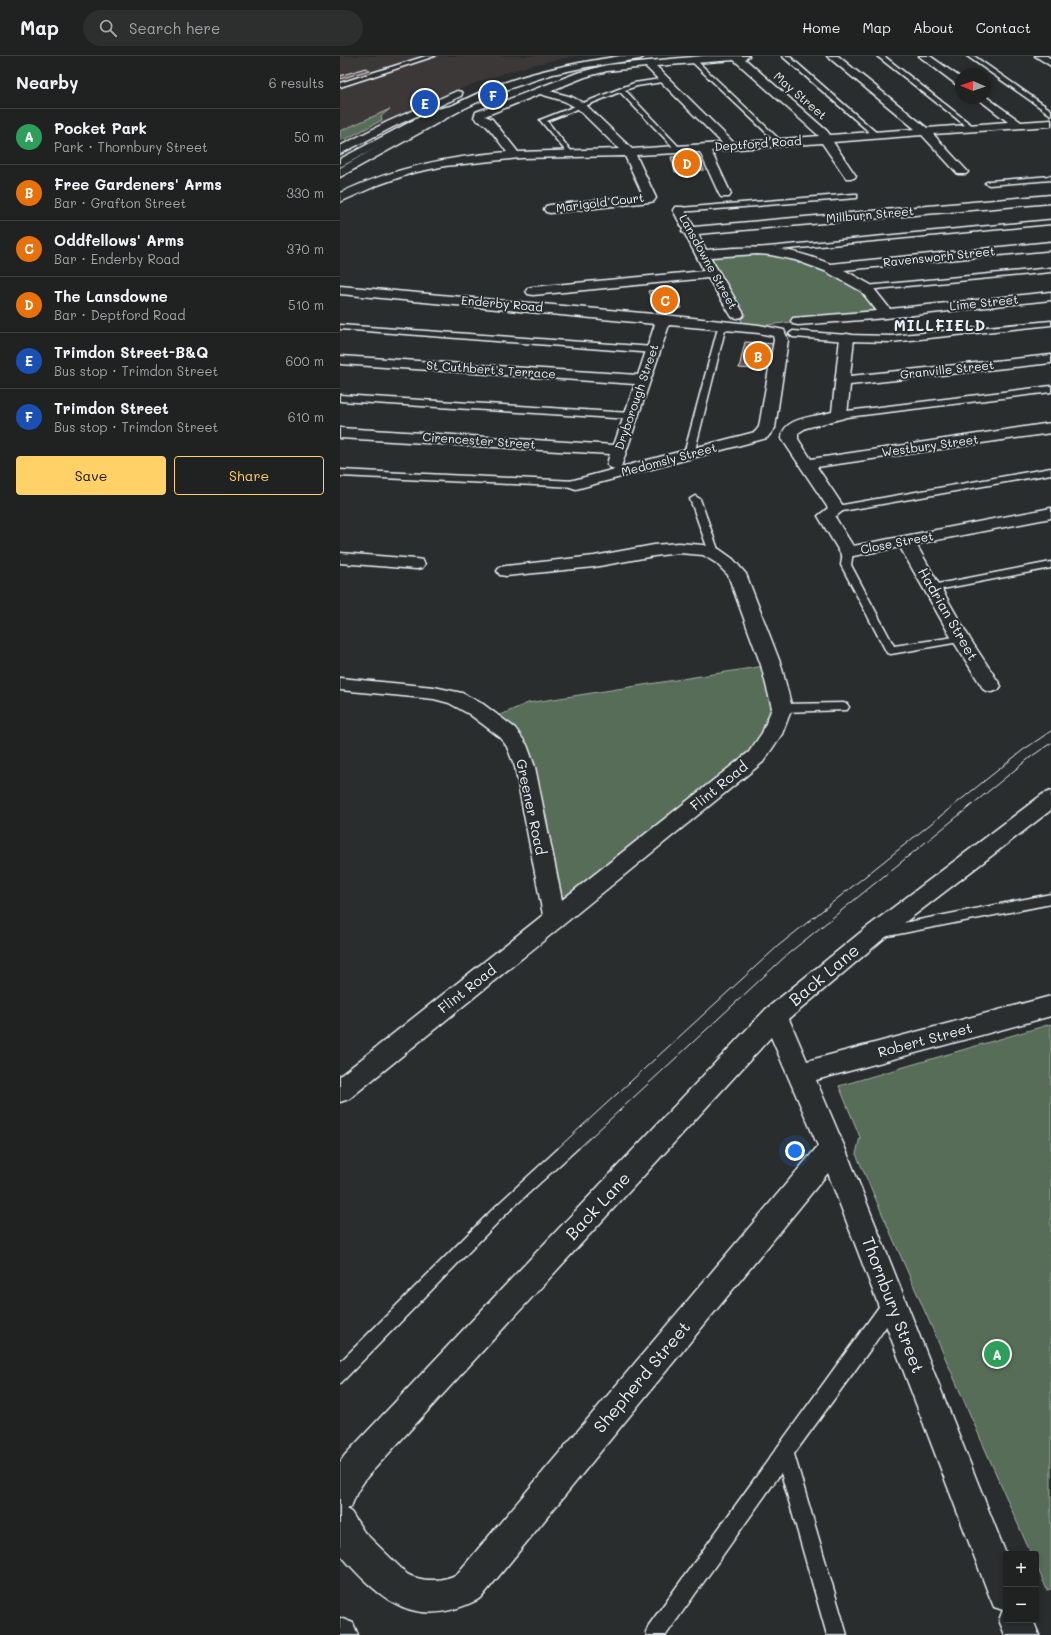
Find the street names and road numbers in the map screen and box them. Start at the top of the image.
street label: May Street [771,68,831,123]
street label: Deptford Road [714,132,803,154]
street label: Marigold Court [555,189,645,215]
street label: Millburn Street [825,202,915,226]
street label: Lansdowne Street [676,211,742,312]
street label: Ravensworh Street [882,242,996,270]
street label: Lime Street [949,290,1019,314]
street label: Enderby Road [460,291,544,315]
street label: Dryborough Street [610,342,662,452]
street label: St Cuthbert's Terrace [426,356,556,382]
street label: Granville Street [899,356,995,382]
street label: Cirencester Street [422,428,536,452]
street label: Westbury Street [880,430,979,460]
street label: Medomsly Street [619,439,718,480]
street label: Close Street [859,527,935,557]
street label: Hadrian Street [914,564,983,664]
street label: Flint Road [686,756,752,815]
street label: Greener Road [512,757,551,857]
street label: Back Lane [784,938,863,1010]
street label: Flint Road [434,960,500,1017]
street label: Robert Street [876,1018,974,1061]
street label: Back Lane [560,1167,634,1244]
street label: Thornbury Street [858,1233,930,1376]
street label: Shepherd Street [588,1316,694,1437]

